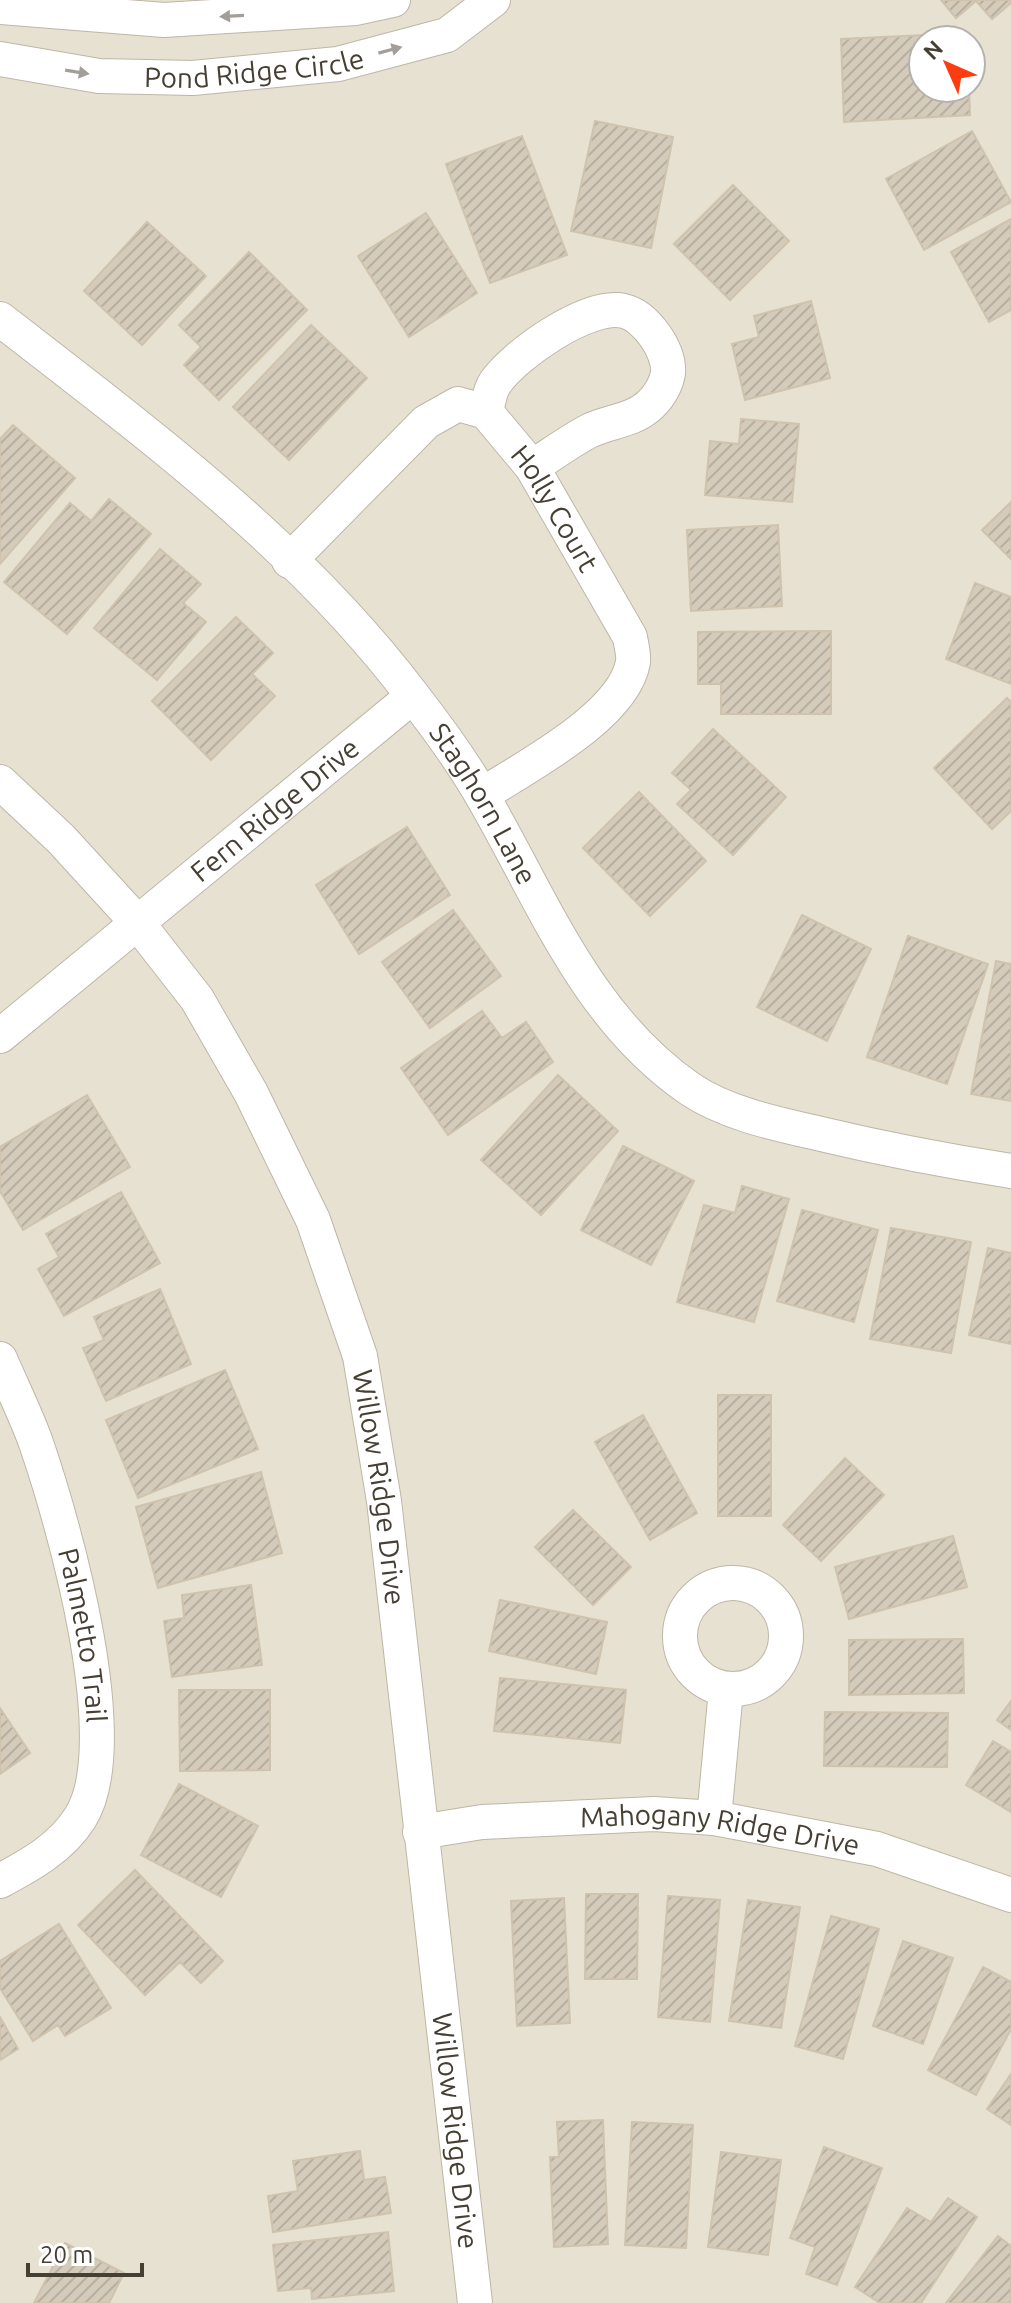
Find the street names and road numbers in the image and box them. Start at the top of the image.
street label: Pond Ridge Circle [144,42,367,93]
street label: Holly Court [505,439,605,577]
street label: Staghorn Lane [424,717,543,889]
street label: Fern Ridge Drive [184,731,365,887]
street label: Willow Ridge Drive [347,1367,412,1606]
street label: Palmetto Trail [53,1545,113,1723]
street label: Mahogany Ridge Drive [579,1798,862,1860]
street label: Willow Ridge Drive [427,2011,485,2250]

